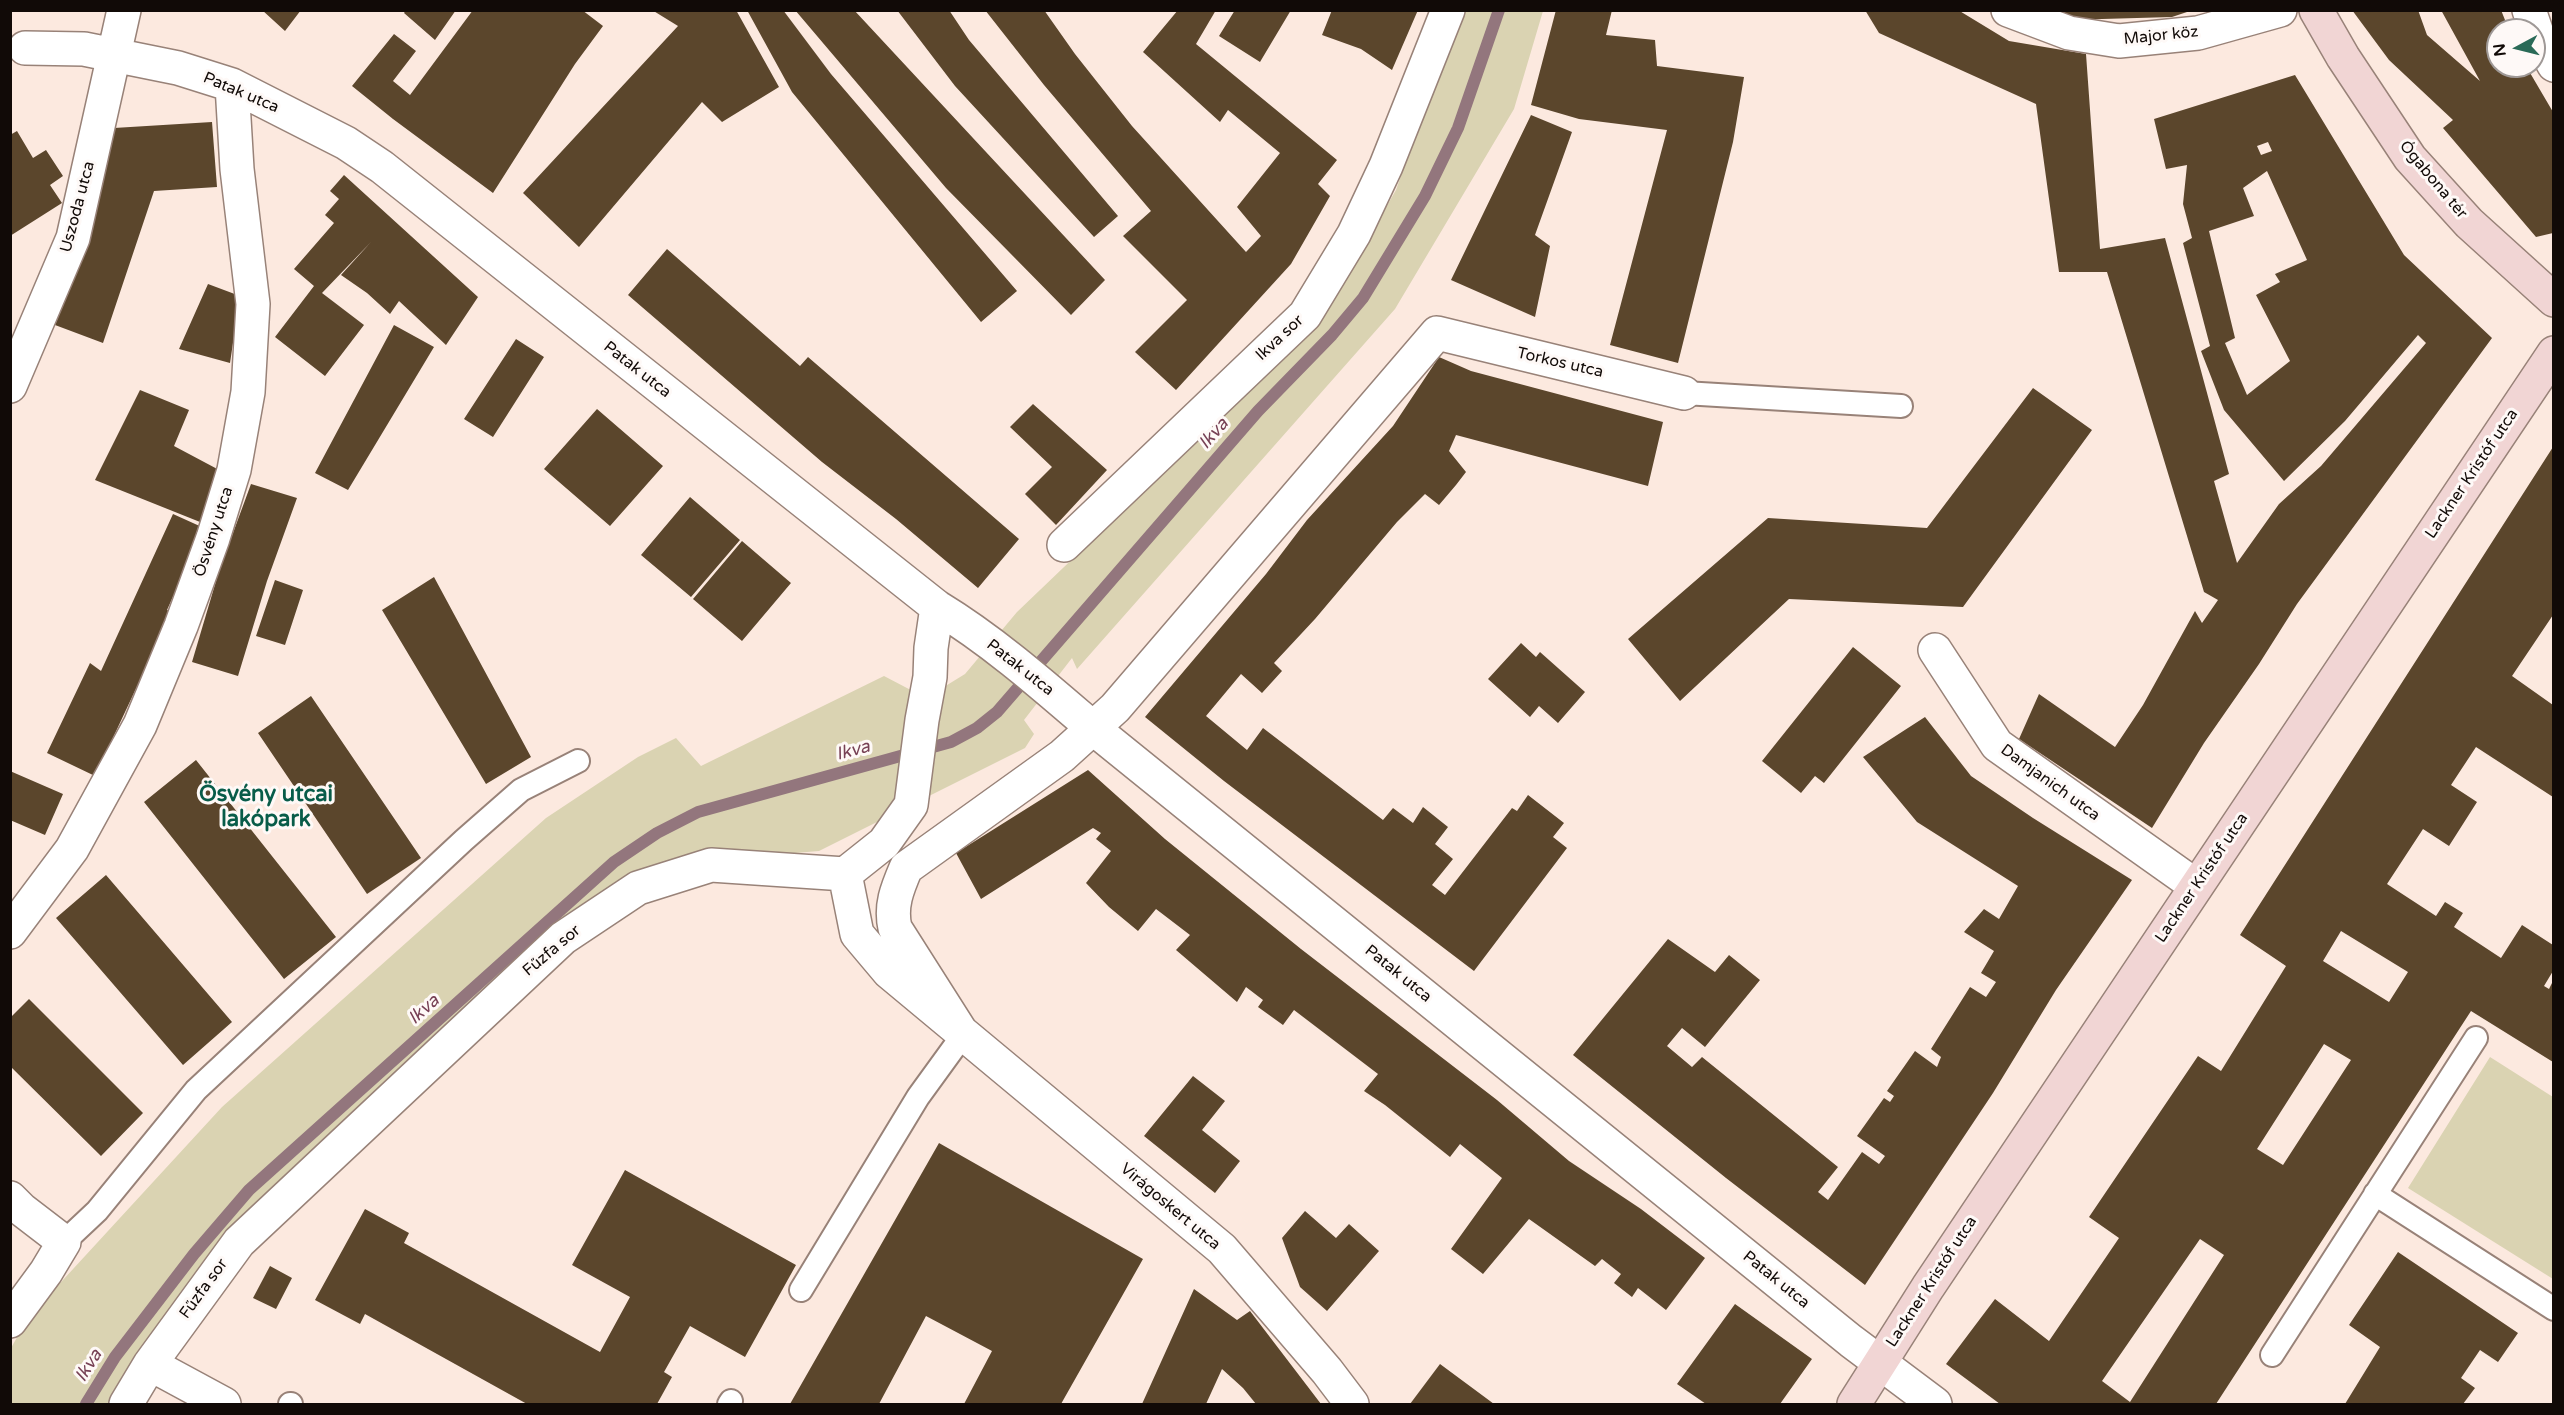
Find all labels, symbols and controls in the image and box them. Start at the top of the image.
north arrow [2486,18,2546,78]
street label: Major köz [2123,23,2199,49]
text: N [2489,42,2511,58]
street label: Patak utca [200,68,282,118]
street label: Ógabona tér [2395,137,2471,223]
street label: Uszoda utca [57,159,99,255]
street label: Ikva sor [1252,311,1308,365]
street label: Patak utca [599,338,675,402]
street label: Torkos utca [1515,344,1605,382]
street label: Lackner Kristóf utca [2421,406,2523,542]
water label: Ikva [1195,414,1233,454]
street label: Ösvény utca [190,485,238,579]
street label: Patak utca [982,636,1058,700]
water label: Ikva [834,736,872,766]
street label: Damjanich utca [1997,741,2103,825]
district label: Ösvény utcai lakópark [199,782,333,834]
street label: Lackner Kristóf utca [2151,810,2253,946]
street label: Fűzfa sor [519,921,585,981]
street label: Patak utca [1361,941,1435,1007]
water label: Ikva [404,990,444,1030]
street label: Virágoskert utca [1116,1160,1224,1254]
street label: Lackner Kristóf utca [1883,1213,1981,1351]
street label: Patak utca [1739,1247,1813,1313]
street label: Fűzfa sor [176,1255,232,1323]
water label: Ikva [71,1346,107,1386]

